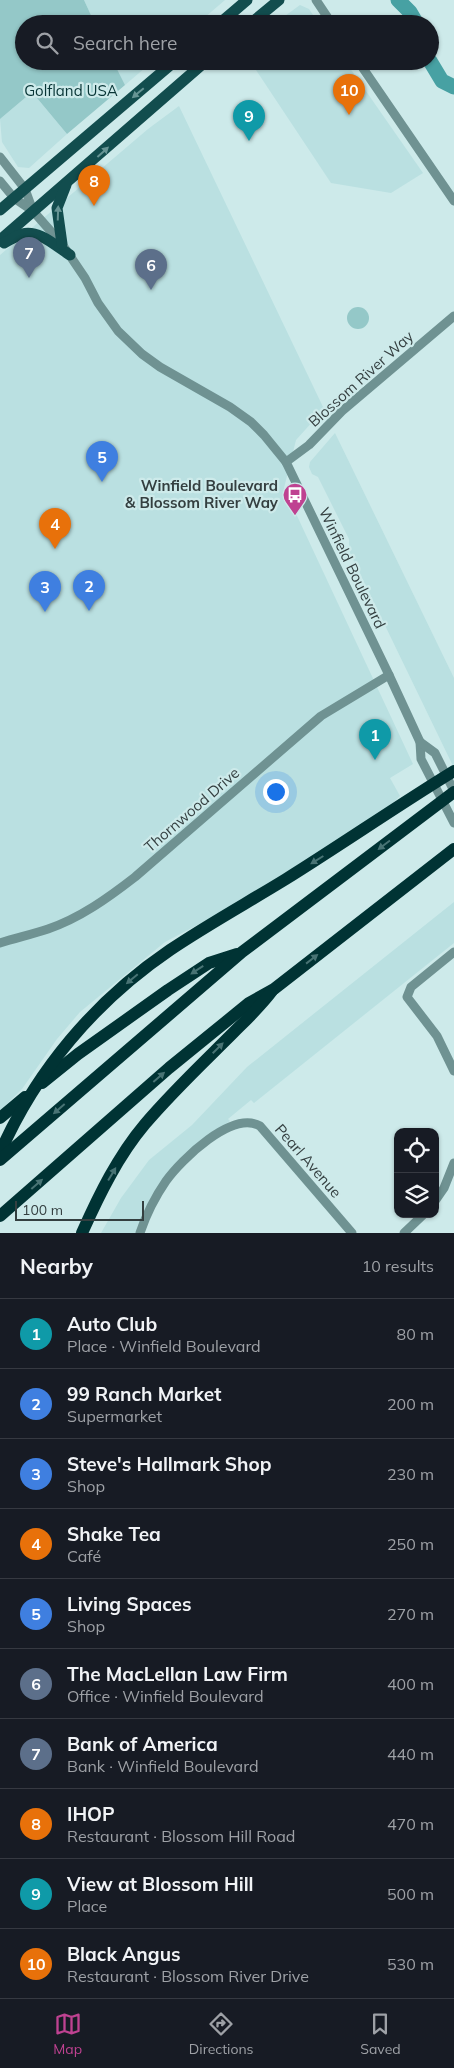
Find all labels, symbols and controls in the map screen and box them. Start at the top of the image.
search box [15,15,439,70]
icon: search [33,29,61,57]
text: Search here [73,31,177,55]
pin: 10 [333,74,365,115]
park label: Golfland USA [24,81,118,100]
one-way arrow [131,87,144,98]
pin: 9 [233,100,265,141]
one-way arrow [97,146,109,158]
pin: 8 [78,165,110,206]
one-way arrow [54,205,62,221]
pin: 7 [13,237,45,278]
pin: 6 [135,249,167,290]
street label: Blossom River Way [304,326,417,431]
pin: 5 [86,441,118,482]
place label: Winfield Boulevard & Blossom River Way [125,476,279,512]
bus stop icon: Winfield Boulevard & Blossom River Way [282,482,308,516]
street label: Winfield Boulevard [315,504,390,631]
pin: 4 [39,508,71,549]
pin: 2 [73,570,105,611]
pin: 3 [29,571,61,612]
pin: 1 [359,719,391,760]
street label: Thornwood Drive [140,763,243,856]
your location [263,779,289,805]
one-way arrow [378,839,391,850]
one-way arrow [310,855,323,864]
one-way arrow [306,954,319,964]
one-way arrow [191,966,204,975]
one-way arrow [125,974,138,985]
one-way arrow [212,1042,224,1054]
one-way arrow [153,1071,166,1082]
one-way arrow [54,1103,66,1115]
street label: Pearl Avenue [271,1120,346,1202]
map controls [394,1128,439,1218]
button: locate [394,1128,439,1173]
one-way arrow [107,1167,116,1180]
button: layers [394,1173,439,1218]
one-way arrow [30,1178,43,1189]
scale bar [15,1198,144,1221]
text: 100 m [22,1201,63,1219]
text: Nearby [20,1253,93,1279]
text: 10 results [362,1256,434,1276]
text: Auto Club [67,1312,157,1336]
text: 1 [31,1324,41,1344]
text: 80 m [397,1324,434,1344]
text: Place · Winfield Boulevard [67,1336,261,1356]
text: 99 Ranch Market [67,1382,221,1406]
text: 2 [31,1394,41,1414]
text: 200 m [387,1394,434,1414]
text: Supermarket [67,1406,162,1426]
text: Steve's Hallmark Shop [67,1452,272,1476]
text: 3 [31,1464,41,1484]
text: 230 m [387,1464,434,1484]
text: Shop [67,1476,105,1496]
text: Shake Tea [67,1522,161,1546]
text: 4 [31,1534,41,1554]
text: 250 m [387,1534,434,1554]
text: Café [67,1546,101,1566]
text: Living Spaces [67,1592,192,1616]
text: 5 [31,1604,41,1624]
text: 270 m [387,1604,434,1624]
text: Shop [67,1616,105,1636]
text: The MacLellan Law Firm [67,1662,288,1686]
text: 6 [31,1674,41,1694]
text: 400 m [387,1674,434,1694]
text: Office · Winfield Boulevard [67,1686,264,1706]
text: Bank of America [67,1732,218,1756]
text: 7 [31,1744,41,1764]
text: 440 m [387,1744,434,1764]
text: Bank · Winfield Boulevard [67,1756,259,1776]
text: IHOP [67,1802,115,1826]
text: 8 [31,1814,41,1834]
text: 470 m [387,1814,434,1834]
text: Restaurant · Blossom Hill Road [67,1826,295,1846]
text: View at Blossom Hill [67,1872,254,1896]
text: 9 [31,1884,41,1904]
text: 500 m [387,1884,434,1904]
text: Place [67,1896,107,1916]
text: Black Angus [67,1942,181,1966]
text: 10 [26,1954,46,1974]
text: 530 m [387,1954,434,1974]
text: Restaurant · Blossom River Drive [67,1966,309,1986]
tab: Map [53,2010,82,2058]
tab: Directions [189,2010,254,2058]
tab: Saved [360,2010,401,2058]

